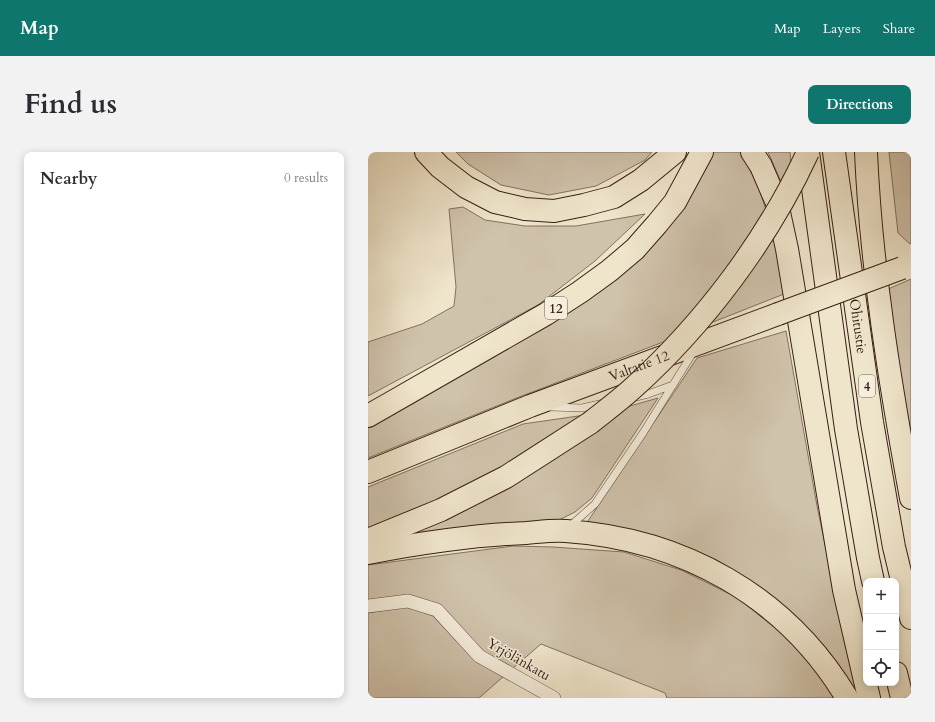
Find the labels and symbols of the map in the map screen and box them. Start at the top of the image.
road number: 12 [545,297,567,319]
street label: Ohitustie [845,298,871,355]
street label: Valtatie 12 [606,346,672,386]
road number: 4 [859,375,875,397]
street label: Yrjölänkatu [484,634,554,685]

